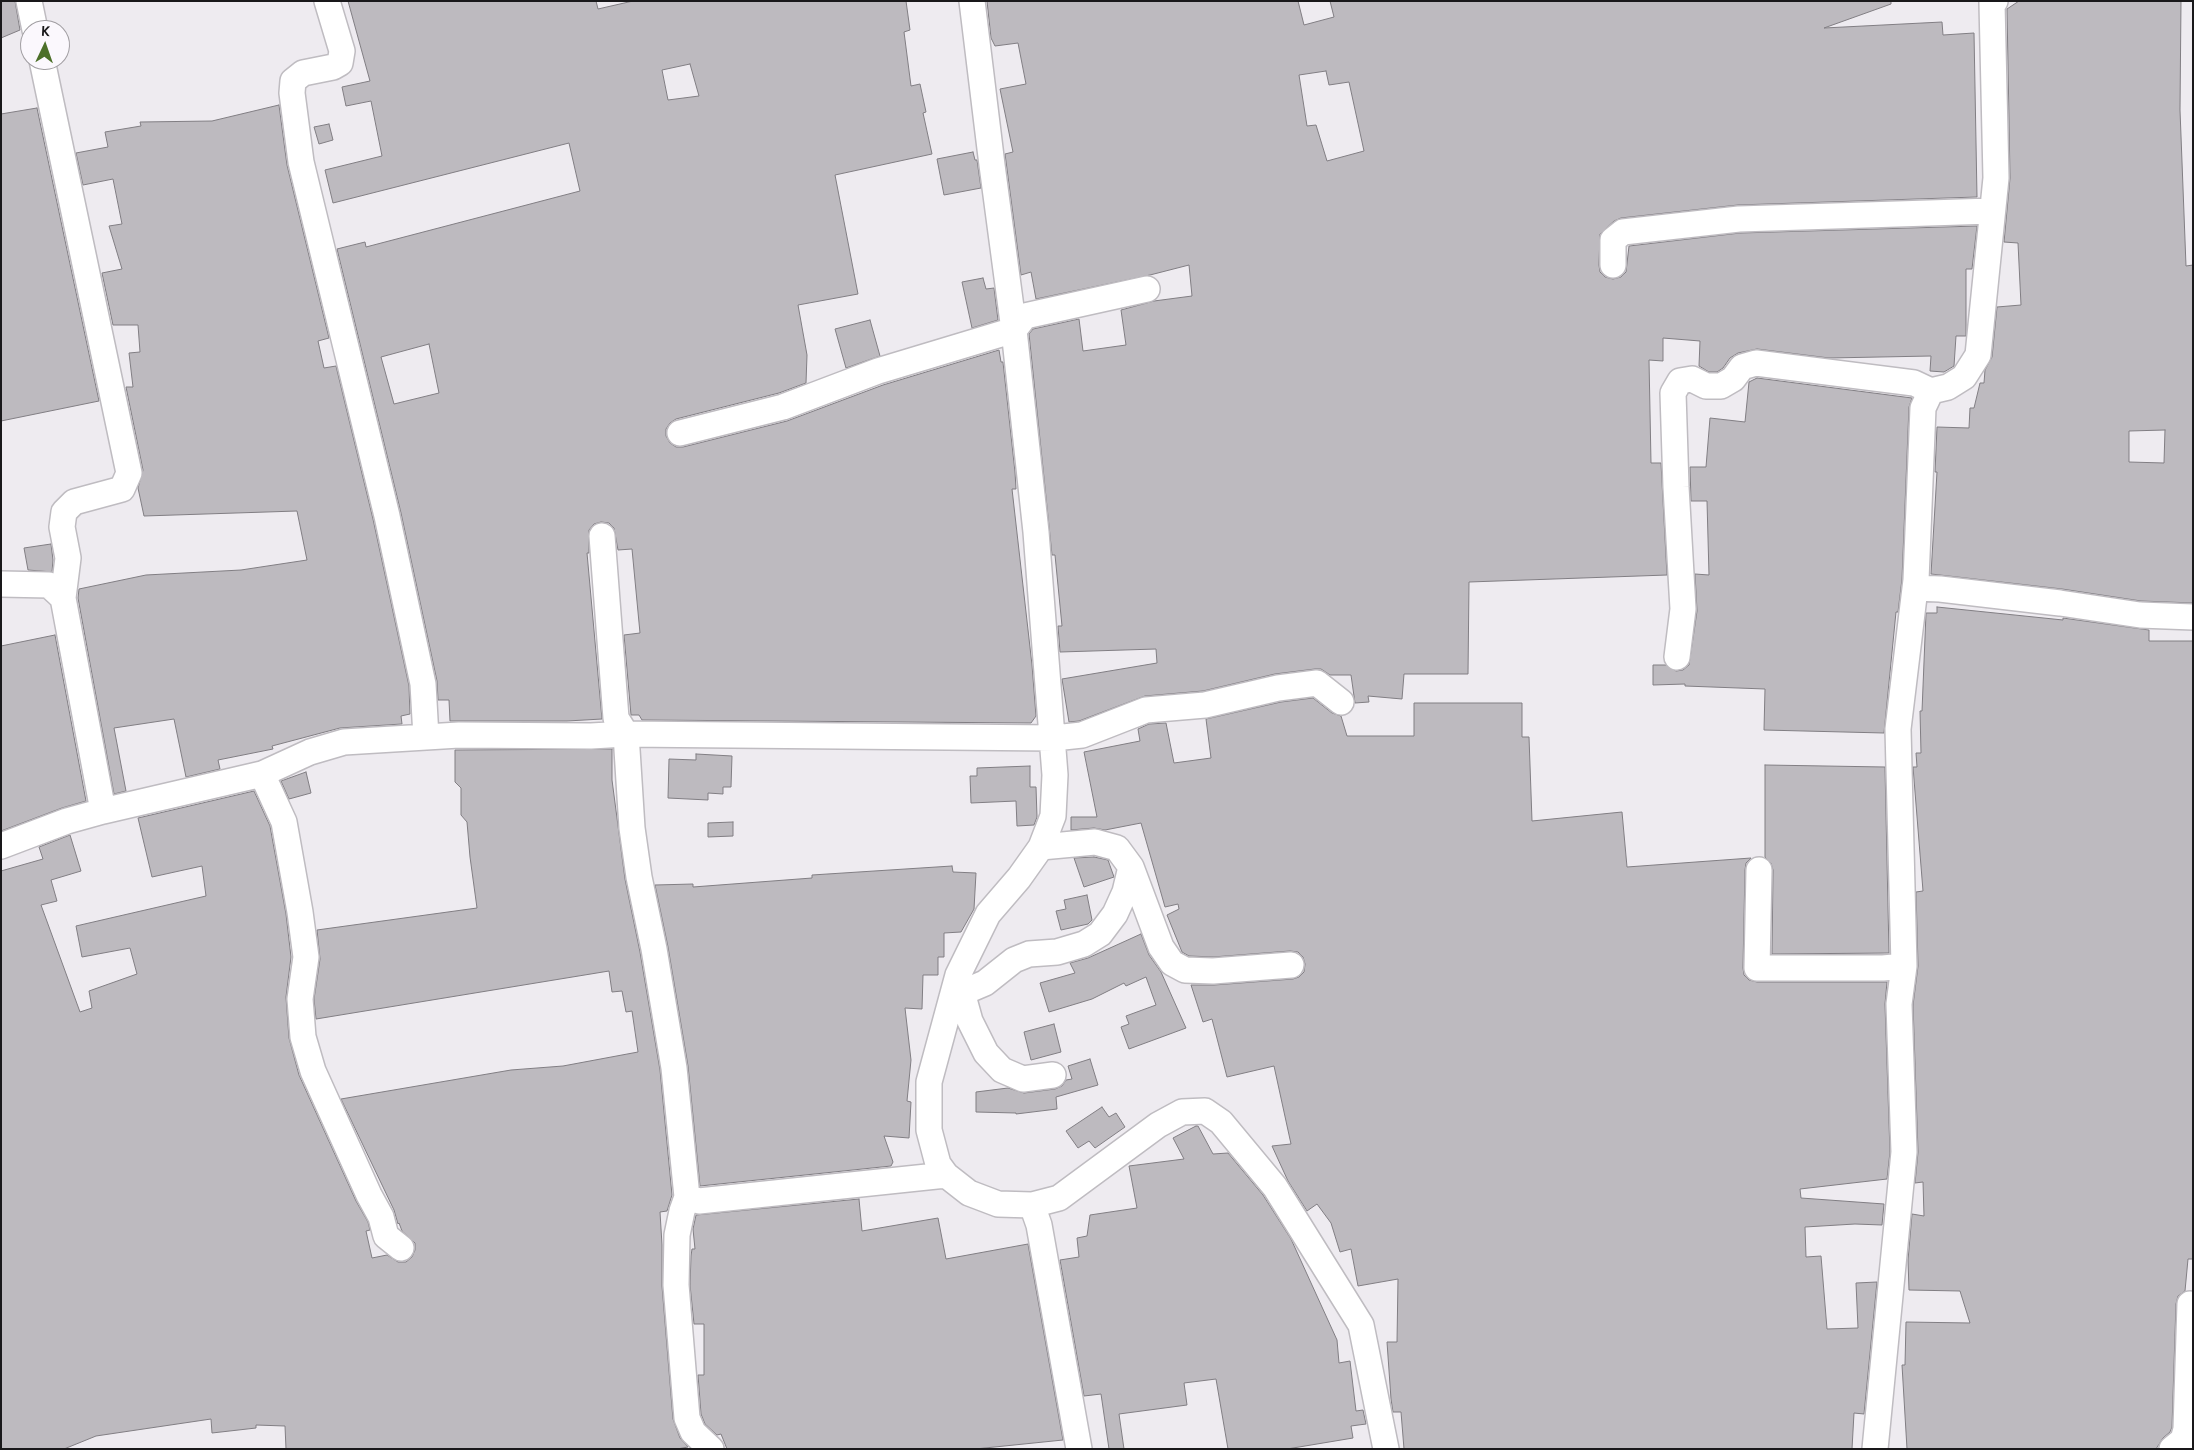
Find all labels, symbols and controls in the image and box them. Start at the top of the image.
north arrow [20,20,70,70]
text: K [41,22,51,40]

